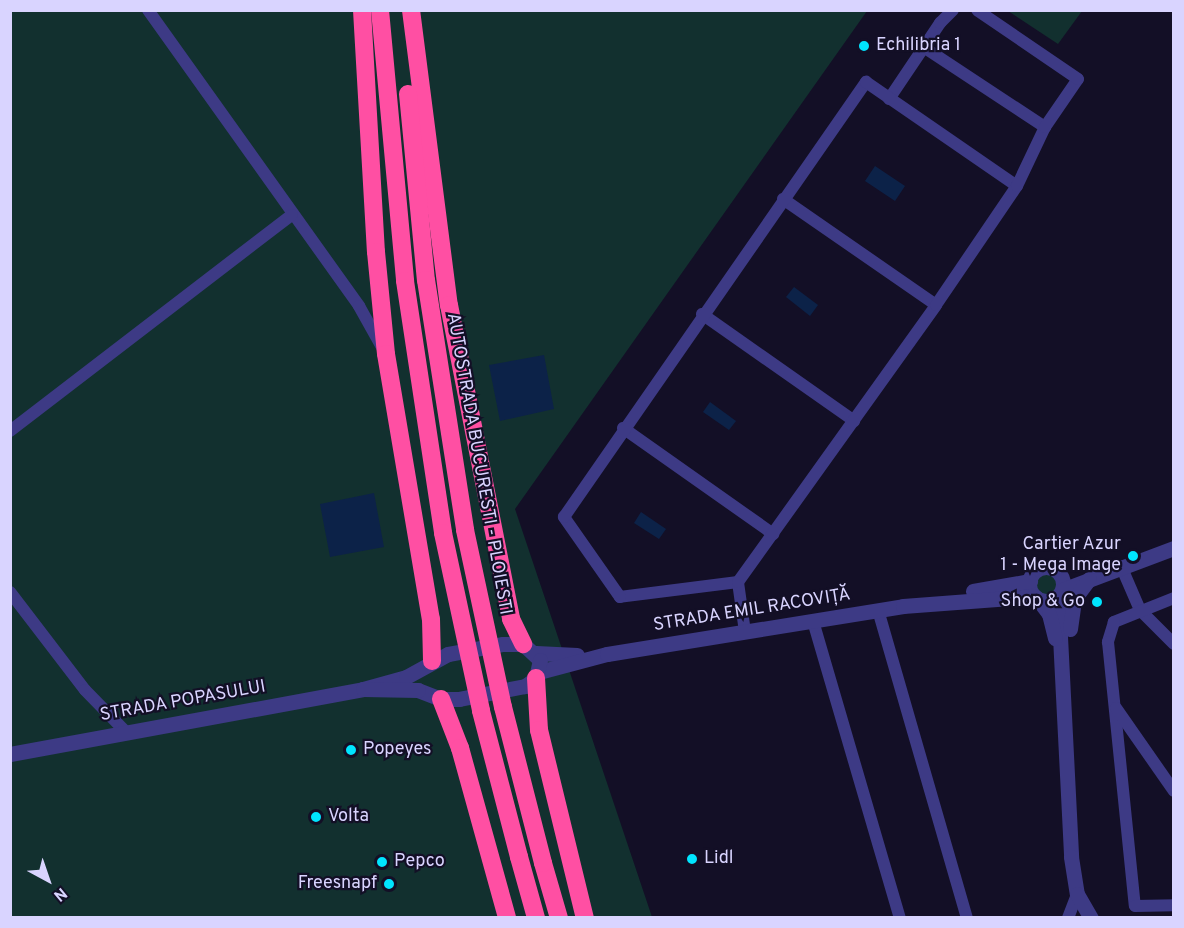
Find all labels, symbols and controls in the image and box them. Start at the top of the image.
place label: Echilibria 1 [876,35,961,57]
marker: Echilibria 1 [857,39,871,53]
street label: AUTOSTRADA BUCURESTI - PLOIESTI [441,311,515,617]
place label: Cartier Azur 1 - Mega Image [1000,535,1121,578]
marker: Cartier Azur 1 - Mega Image [1126,549,1140,563]
street label: STRADA EMIL RACOVIȚĂ [651,585,853,637]
place label: Shop & Go [1001,591,1085,613]
marker: Shop & Go [1090,595,1104,609]
street label: STRADA POPASULUI [98,677,268,727]
place label: Popeyes [363,739,432,761]
marker: Popeyes [344,743,358,757]
place label: Volta [328,806,369,828]
marker: Volta [309,810,323,824]
place label: Lidl [704,848,733,870]
north arrow [18,850,78,910]
place label: Pepco [394,851,445,873]
marker: Lidl [685,852,699,866]
marker: Pepco [375,855,389,869]
place label: Freesnapf [298,873,377,895]
marker: Freesnapf [382,877,396,891]
text: N [49,882,70,905]

